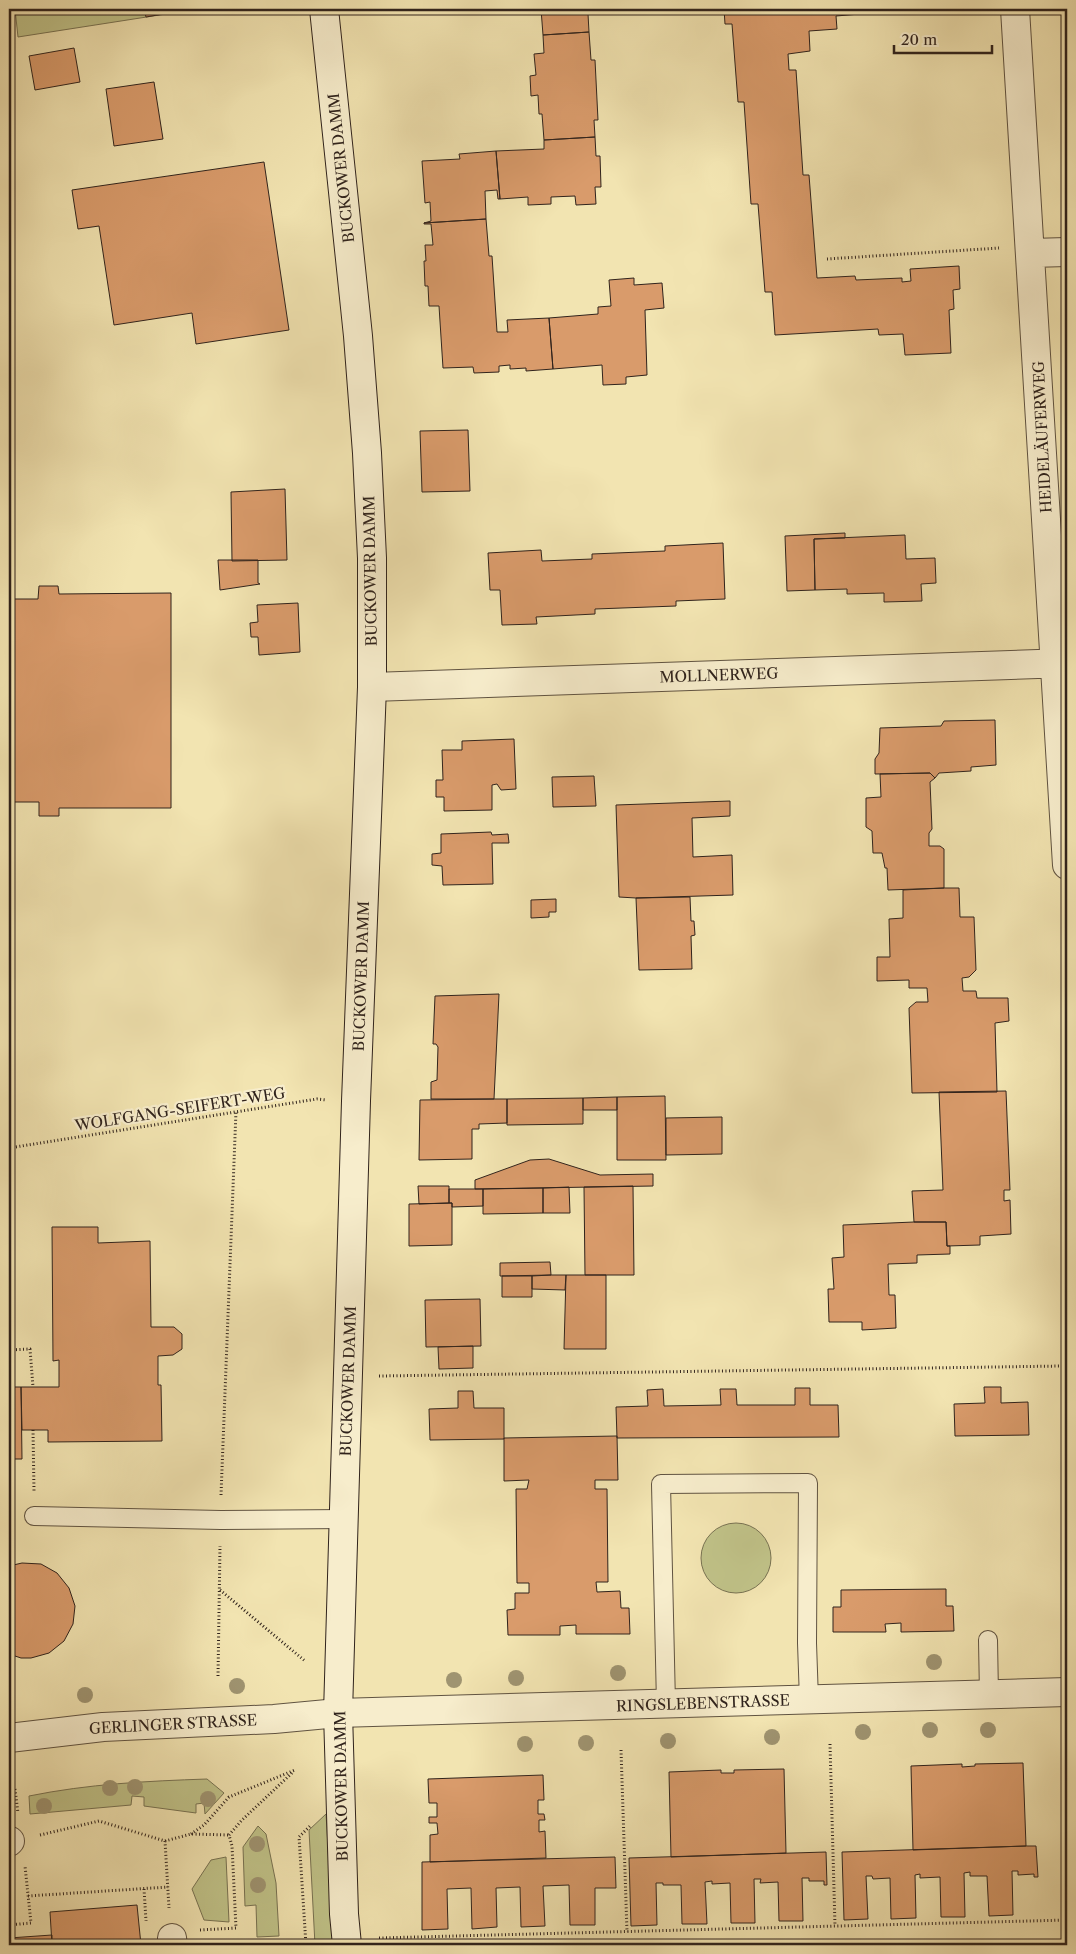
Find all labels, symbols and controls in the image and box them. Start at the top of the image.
scale bar [894,22,991,54]
text: 20 m [901,30,937,49]
street label: BUCKOWER DAMM [324,92,358,244]
street label: HEIDELÄUFERWEG [1029,360,1055,514]
street label: BUCKOWER DAMM [359,496,381,646]
street label: MOLLNERWEG [659,663,779,687]
street label: BUCKOWER DAMM [349,900,373,1052]
street label: WOLFGANG-SEIFERT-WEG [72,1083,287,1135]
street label: BUCKOWER DAMM [336,1305,360,1457]
street label: RINGSLEBENSTRASSE [616,1690,790,1716]
street label: GERLINGER STRASSE [88,1710,258,1738]
street label: BUCKOWER DAMM [330,1711,352,1861]

